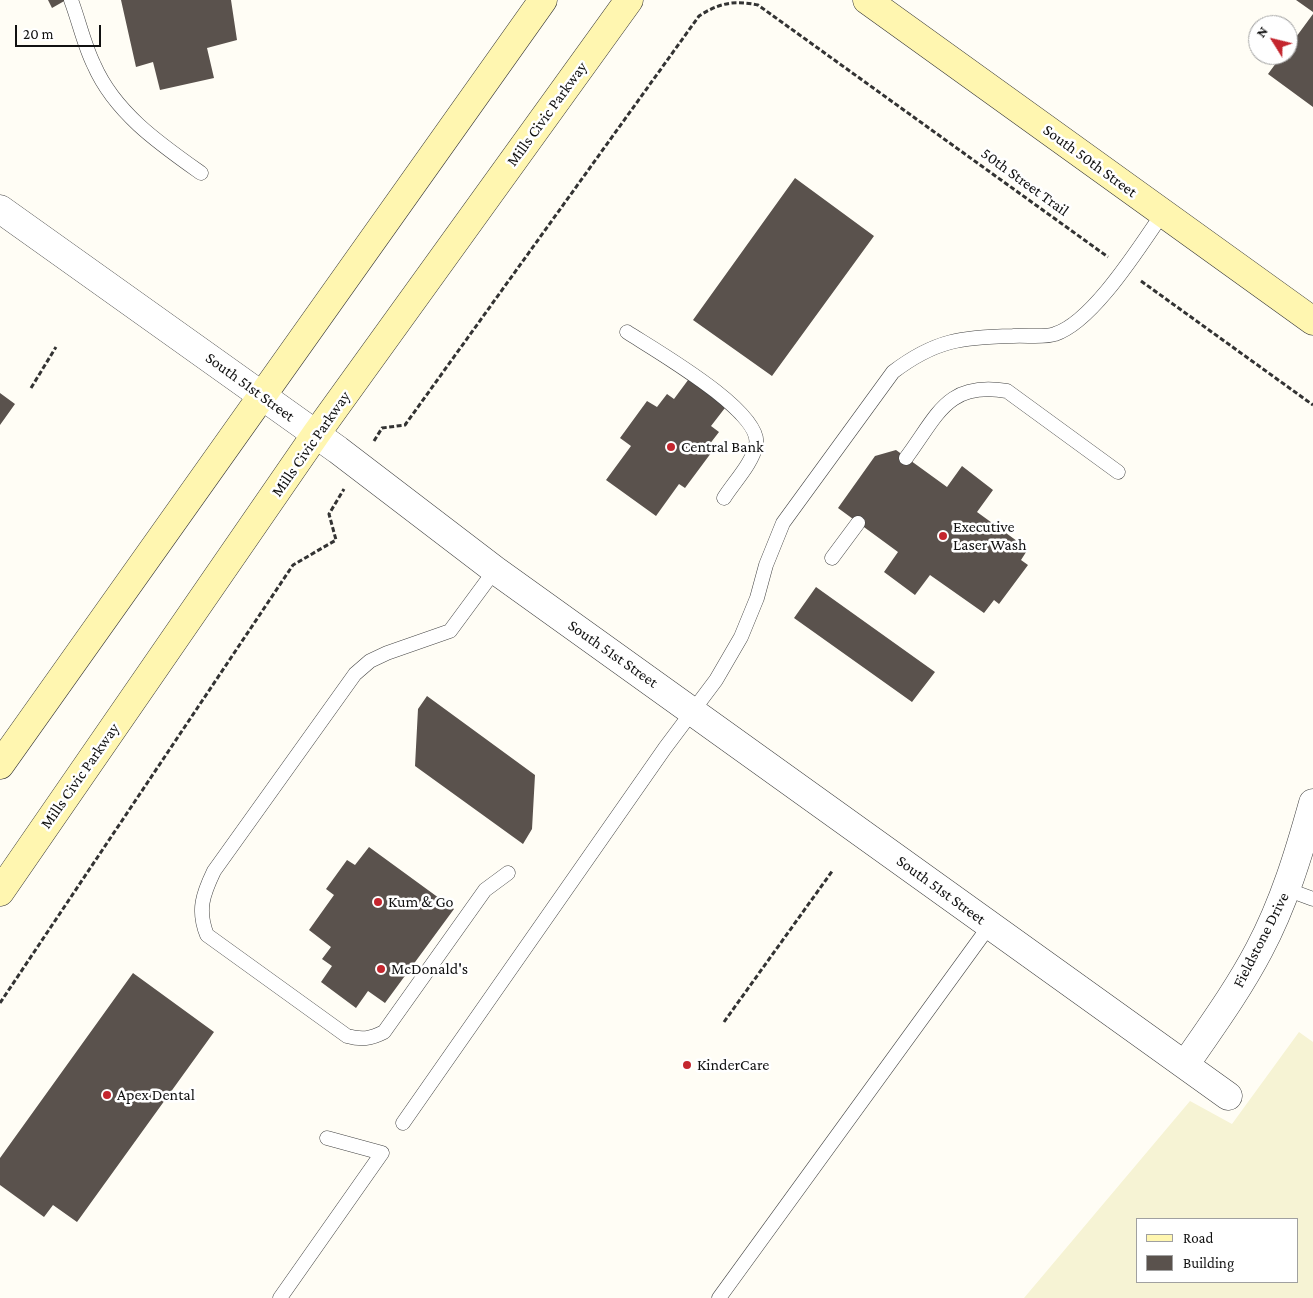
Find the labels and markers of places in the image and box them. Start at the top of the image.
place label: Central Bank [681,437,764,457]
marker: Central Bank [665,441,677,453]
place label: Executive Laser Wash [953,517,1027,555]
marker: Executive Laser Wash [937,530,949,542]
place label: Kum & Go [388,892,453,912]
marker: Kum & Go [372,896,384,908]
place label: McDonald's [391,959,468,979]
marker: McDonald's [375,963,387,975]
place label: KinderCare [697,1055,769,1075]
marker: KinderCare [681,1059,693,1071]
place label: Apex Dental [117,1085,195,1105]
marker: Apex Dental [101,1089,113,1101]

